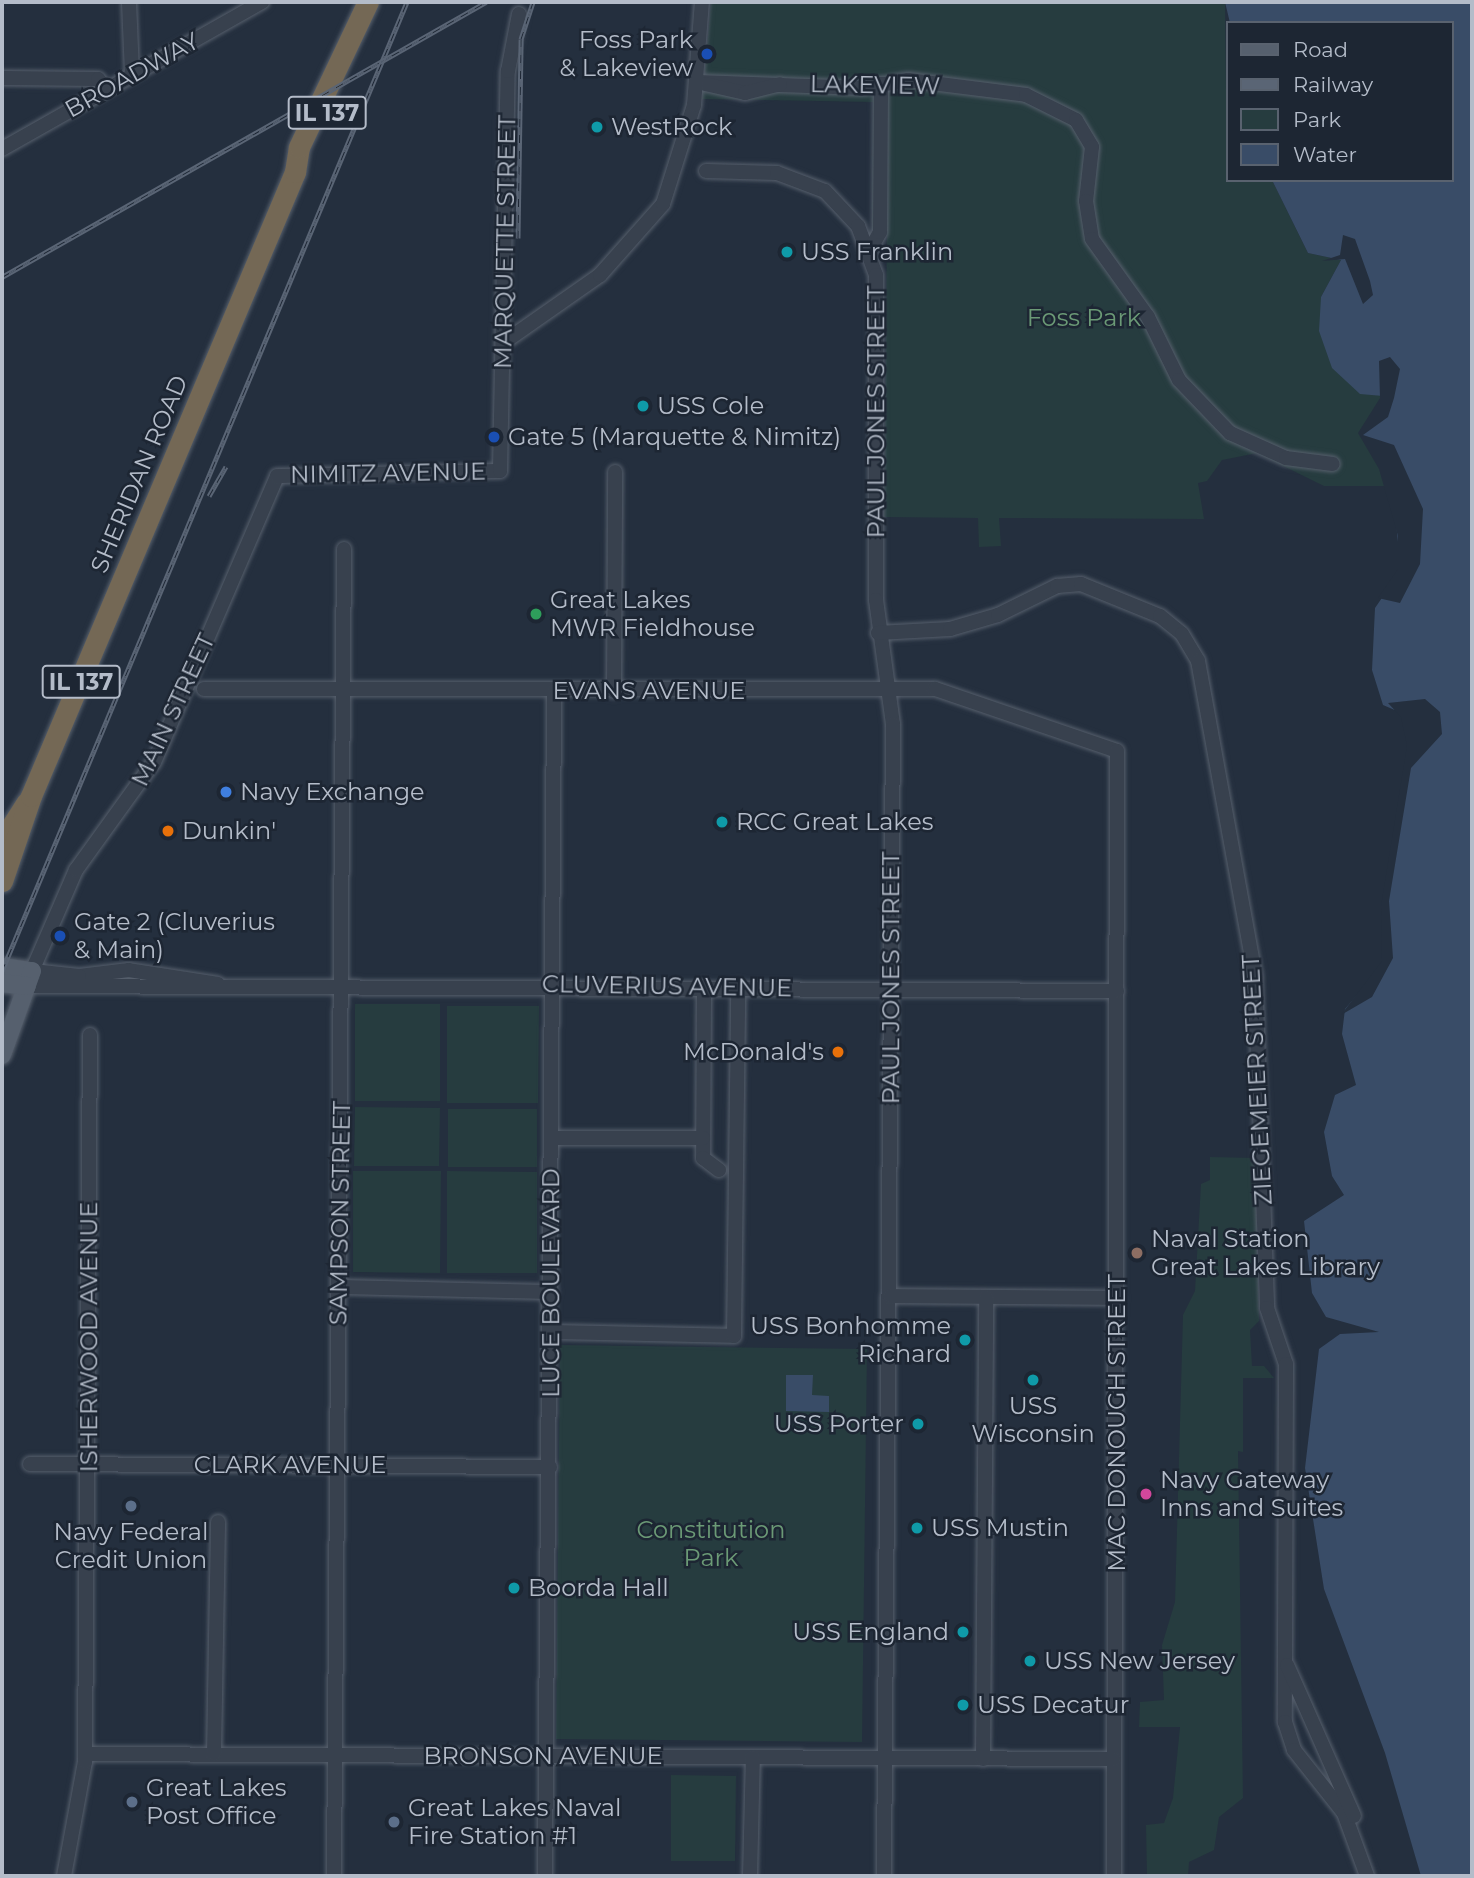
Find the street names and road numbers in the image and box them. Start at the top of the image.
street label: BROADWAY [60,26,204,124]
street label: LAKEVIEW [810,69,940,101]
road number: IL 137 [287,94,367,132]
street label: MARQUETTE STREET [488,115,522,369]
street label: PAUL JONES STREET [862,286,890,538]
street label: SHERIDAN ROAD [84,371,194,577]
street label: NIMITZ AVENUE [290,457,486,489]
street label: MAIN STREET [125,629,221,791]
road number: IL 137 [41,662,121,702]
street label: EVANS AVENUE [553,677,745,705]
street label: PAUL JONES STREET [877,852,905,1104]
street label: ZIEGEMEIER STREET [1236,954,1278,1206]
street label: CLUVERIUS AVENUE [542,969,792,1003]
street label: SAMPSON STREET [324,1101,356,1325]
street label: LUCE BOULEVARD [537,1168,565,1398]
street label: ISHERWOOD AVENUE [75,1202,103,1472]
street label: MAC DONOUGH STREET [1103,1274,1131,1572]
street label: CLARK AVENUE [194,1451,386,1479]
street label: BRONSON AVENUE [423,1742,663,1770]

